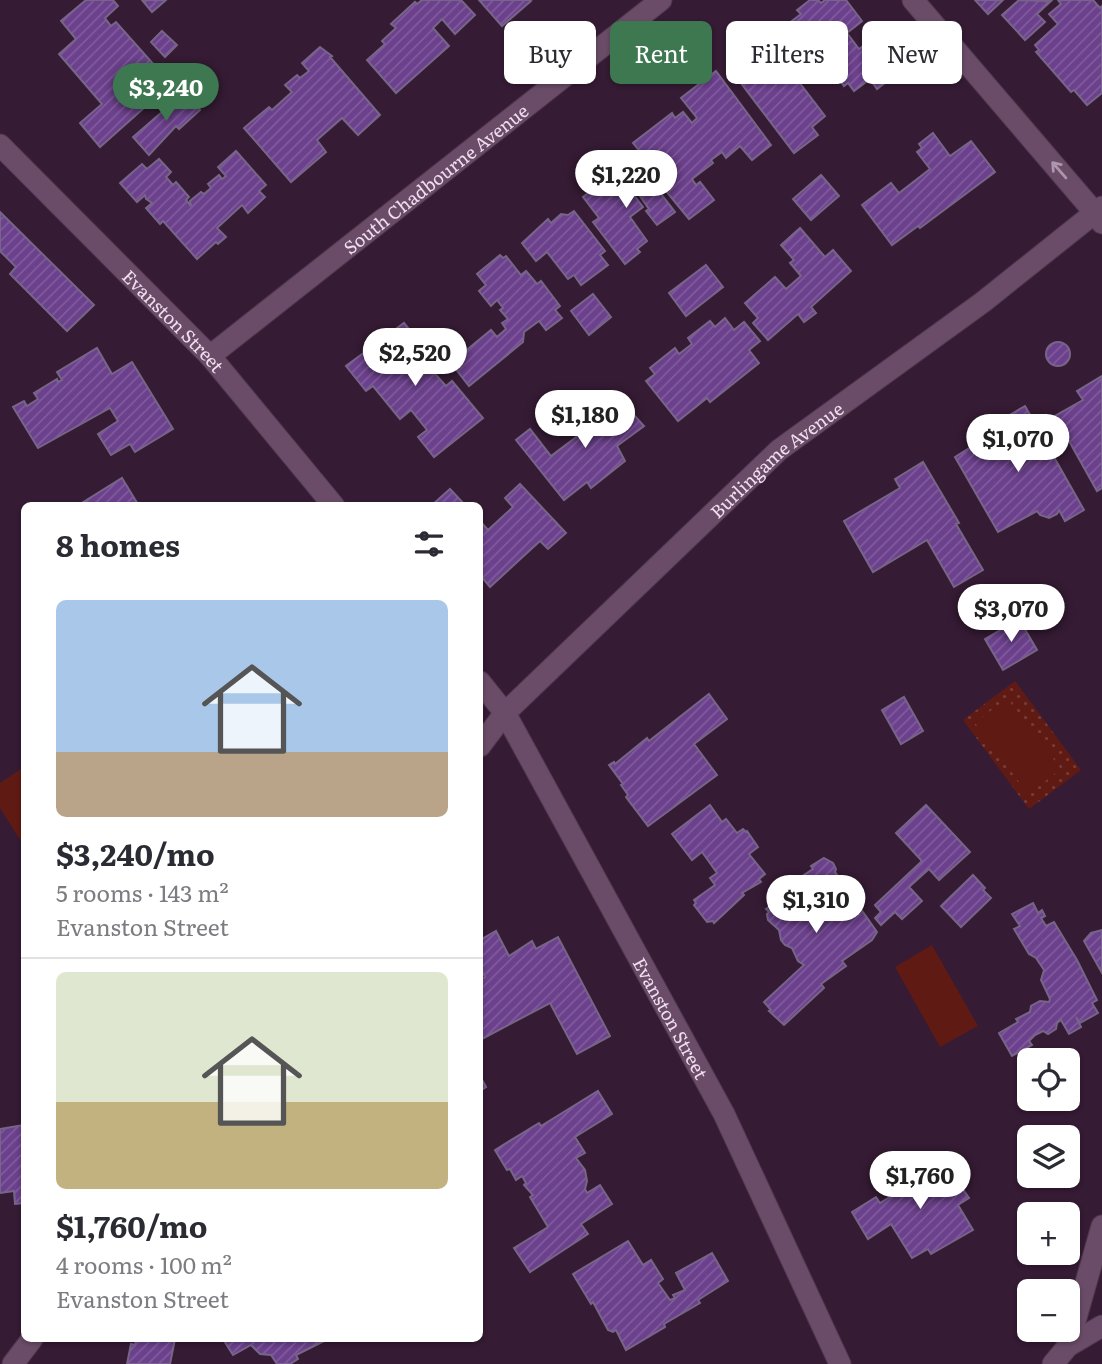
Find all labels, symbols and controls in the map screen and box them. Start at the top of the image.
chip: Buy [504,21,596,84]
chip: Rent [610,21,712,84]
chip: Filters [726,21,848,84]
chip: New [862,21,962,84]
pin: $3,240 [109,64,223,123]
text: $3,240 [129,69,203,103]
street label: South Chadbourne Avenue [337,97,534,260]
pin: $1,220 [569,150,683,210]
text: $1,220 [591,156,661,190]
one-way arrow [1051,161,1067,179]
street label: Evanston Street [117,263,232,378]
pin: $2,520 [358,328,472,388]
text: $2,520 [379,334,451,368]
pin: $1,180 [528,391,642,450]
street label: Burlingame Avenue [703,394,848,524]
text: $1,180 [551,396,619,430]
pin: $1,070 [961,414,1075,474]
text: $1,070 [982,420,1054,454]
text: 8 homes [56,522,180,566]
icon: filters [410,525,448,563]
pin: $3,070 [954,584,1068,644]
text: $3,070 [974,590,1048,624]
icon: home [189,646,315,772]
text: $3,240/mo [56,831,215,875]
text: 5 rooms · 143 m² [56,875,229,909]
pin: $1,310 [759,876,873,935]
text: $1,310 [782,881,850,915]
text: Evanston Street [56,909,229,943]
street label: Evanston Street [627,952,716,1084]
icon: home [189,1018,315,1144]
map controls [1017,1048,1080,1342]
button: locate [1017,1048,1080,1111]
button: layers [1017,1125,1080,1188]
pin: $1,760 [863,1152,977,1211]
text: $1,760 [886,1157,954,1191]
button: + [1017,1202,1080,1265]
text: $1,760/mo [56,1203,207,1247]
text: 4 rooms · 100 m² [56,1247,232,1281]
button: − [1017,1279,1080,1342]
text: Evanston Street [56,1281,229,1315]

